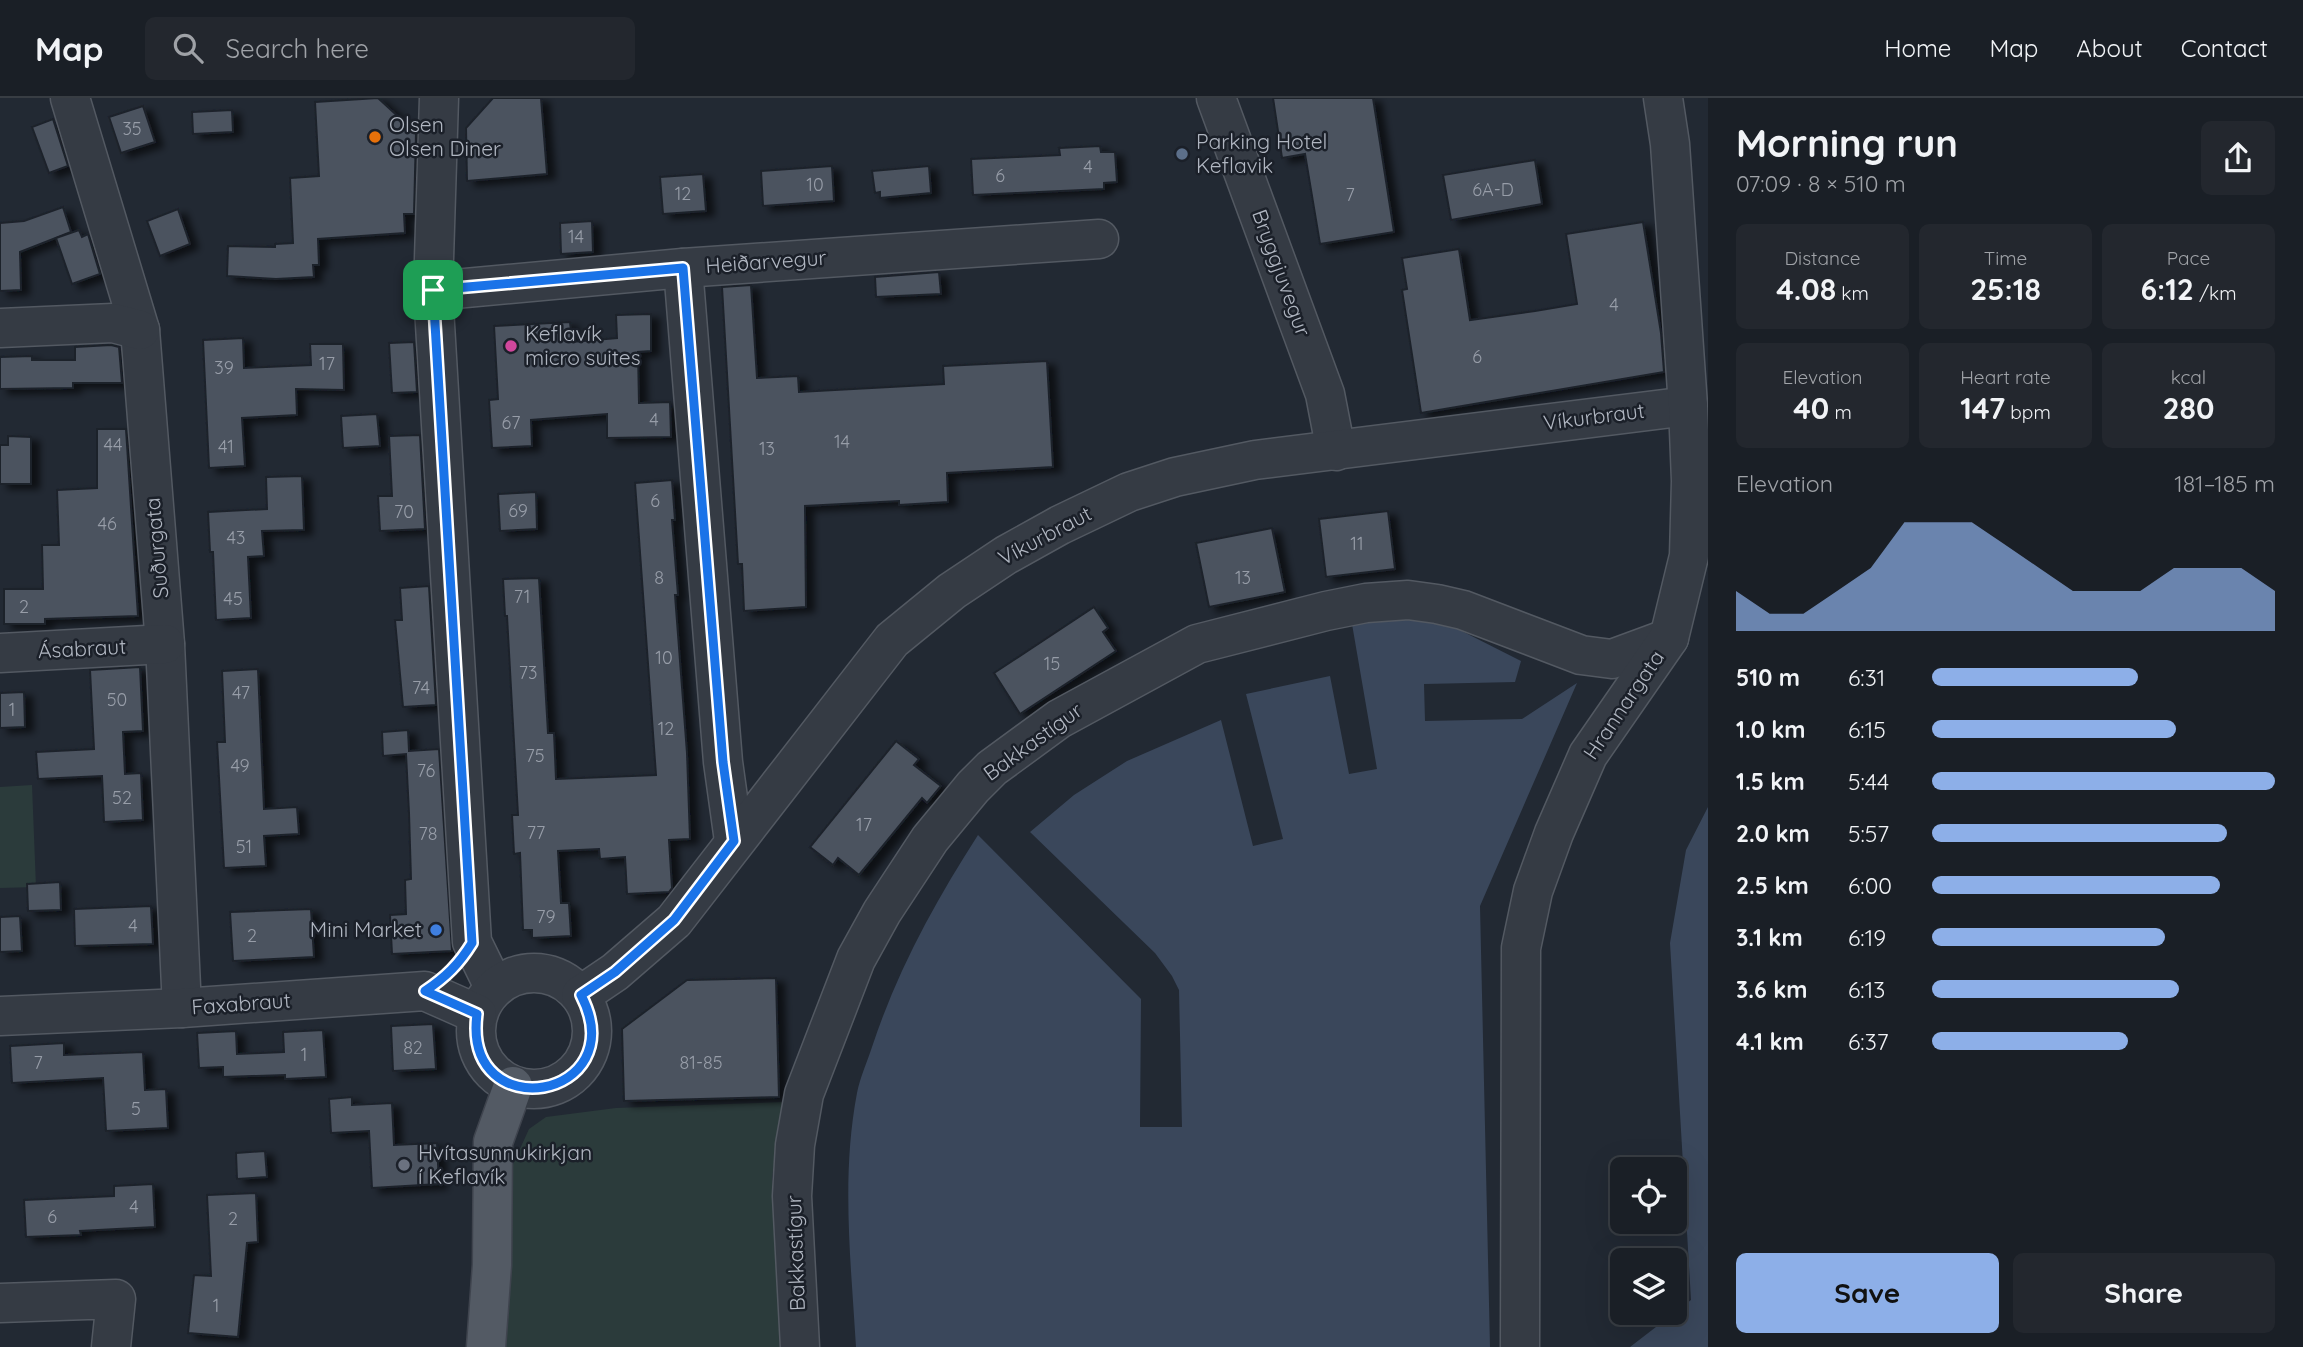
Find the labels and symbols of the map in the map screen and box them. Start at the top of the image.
place label: Olsen Olsen Diner [389,111,501,161]
house number: 35 [122,117,142,140]
place label: Parking Hotel Keflavik [1196,128,1327,178]
marker: Olsen Olsen Diner [367,129,383,145]
marker: Parking Hotel Keflavik [1174,146,1190,162]
house number: 4 [1083,155,1093,178]
house number: 6 [995,164,1005,187]
house number: 10 [806,173,824,196]
house number: 6A-D [1472,178,1514,201]
house number: 12 [675,182,691,205]
house number: 7 [1345,183,1355,206]
street label: Bryggjuvegur [1247,206,1317,340]
house number: 14 [568,225,584,248]
street label: Heiðarvegur [705,244,827,278]
pin [403,260,463,320]
house number: 4 [1609,293,1619,316]
place label: Keflavík micro suites [525,320,641,370]
marker: Keflavík micro suites [503,338,519,354]
house number: 6 [1472,345,1482,368]
house number: 17 [319,352,335,375]
house number: 39 [214,356,234,379]
street label: Víkurbraut [1542,397,1646,435]
house number: 4 [649,408,659,431]
house number: 67 [502,411,520,434]
house number: 14 [834,430,850,453]
house number: 44 [104,433,122,456]
house number: 41 [218,435,234,458]
house number: 13 [759,437,775,460]
house number: 6 [650,489,660,512]
street label: Suðurgata [139,497,173,600]
house number: 69 [508,499,528,522]
house number: 70 [394,500,414,523]
street label: Víkurbraut [994,500,1096,570]
house number: 46 [97,512,117,535]
house number: 43 [227,526,245,549]
house number: 11 [1350,532,1364,555]
house number: 8 [654,566,664,589]
house number: 13 [1235,566,1251,589]
house number: 71 [514,585,530,608]
house number: 45 [223,587,243,610]
house number: 2 [19,595,29,618]
street label: Ásabraut [37,633,127,663]
street label: Hrannargata [1577,645,1669,764]
house number: 10 [655,646,673,669]
house number: 15 [1044,652,1060,675]
house number: 73 [519,661,537,684]
house number: 74 [412,676,430,699]
house number: 47 [232,681,250,704]
house number: 50 [107,688,127,711]
street label: Bakkastígur [978,697,1087,786]
house number: 1 [9,698,15,721]
house number: 12 [658,717,674,740]
house number: 75 [525,744,545,767]
house number: 49 [230,754,250,777]
house number: 76 [417,759,435,782]
house number: 52 [112,786,132,809]
house number: 17 [856,813,872,836]
house number: 77 [527,821,545,844]
house number: 78 [419,822,437,845]
house number: 51 [236,835,252,858]
house number: 79 [536,905,556,928]
house number: 4 [128,914,138,937]
place label: Mini Market [310,916,422,942]
marker: Mini Market [428,922,444,938]
house number: 2 [247,924,257,947]
street label: Faxabraut [191,987,291,1019]
house number: 82 [403,1036,423,1059]
house number: 1 [301,1043,307,1066]
house number: 7 [33,1051,43,1074]
house number: 81-85 [680,1051,722,1074]
house number: 5 [131,1097,141,1120]
place label: Hvítasunnukirkjan í Keflavík [418,1139,592,1189]
marker: Hvítasunnukirkjan í Keflavík [396,1157,412,1173]
house number: 4 [129,1195,139,1218]
street label: Bakkastígur [780,1195,810,1311]
house number: 6 [47,1205,57,1228]
house number: 2 [228,1207,238,1230]
house number: 1 [213,1294,219,1317]

